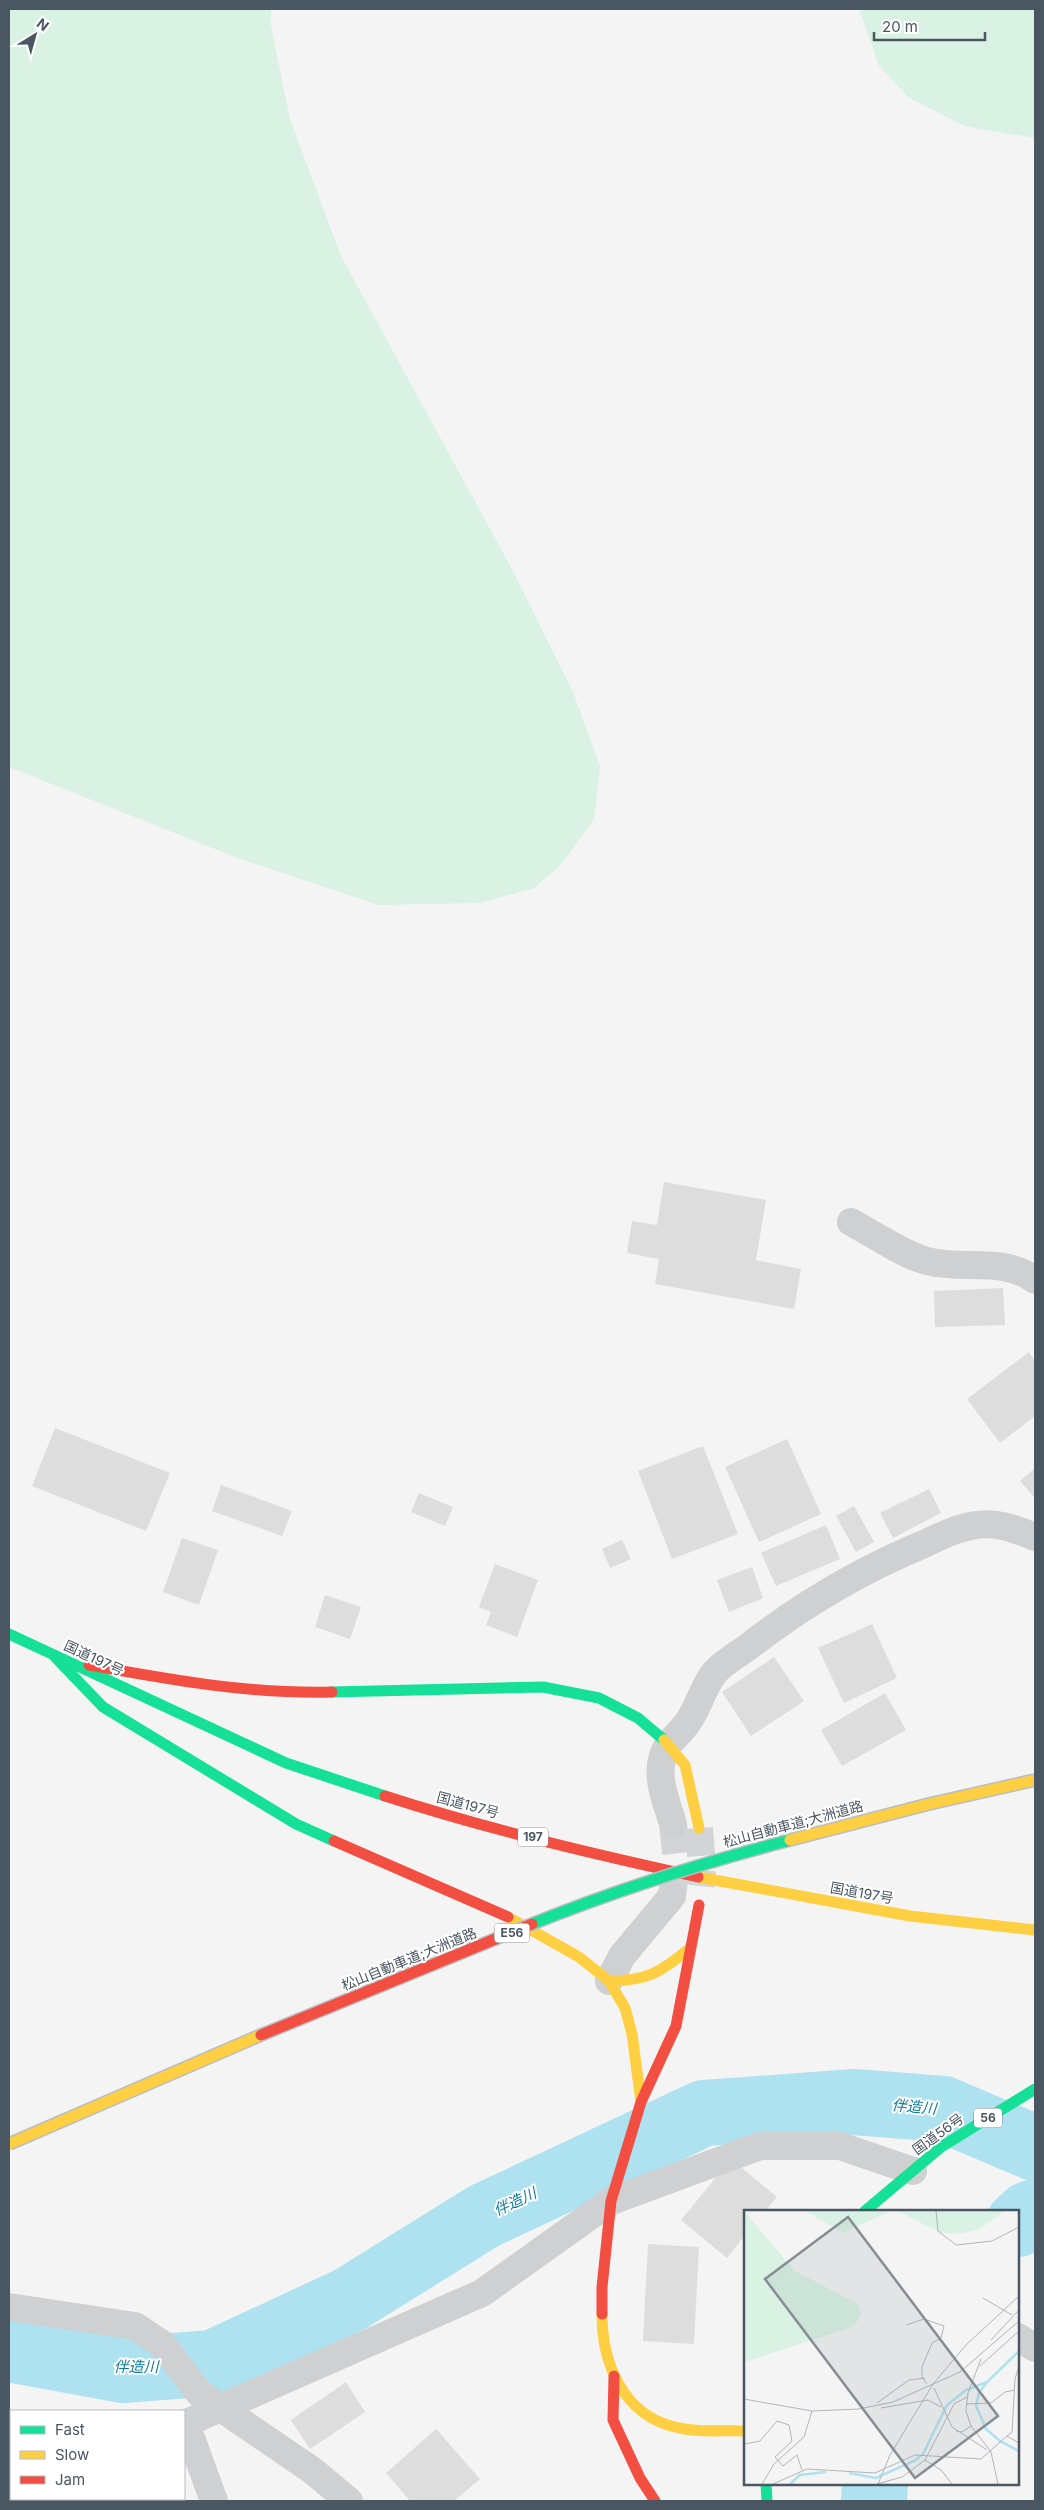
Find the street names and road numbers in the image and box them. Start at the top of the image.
street label: 国道197号 [62,1636,127,1679]
street label: 国道197号 [435,1788,501,1821]
street label: 松山自動車道;大洲道路 [721,1797,865,1850]
road number: 197 [518,1828,548,1846]
street label: 国道197号 [829,1879,895,1906]
street label: 松山自動車道;大洲道路 [339,1924,479,1993]
road number: E56 [494,1924,530,1942]
road number: 56 [974,2108,1002,2128]
street label: 国道56号 [909,2109,967,2158]

